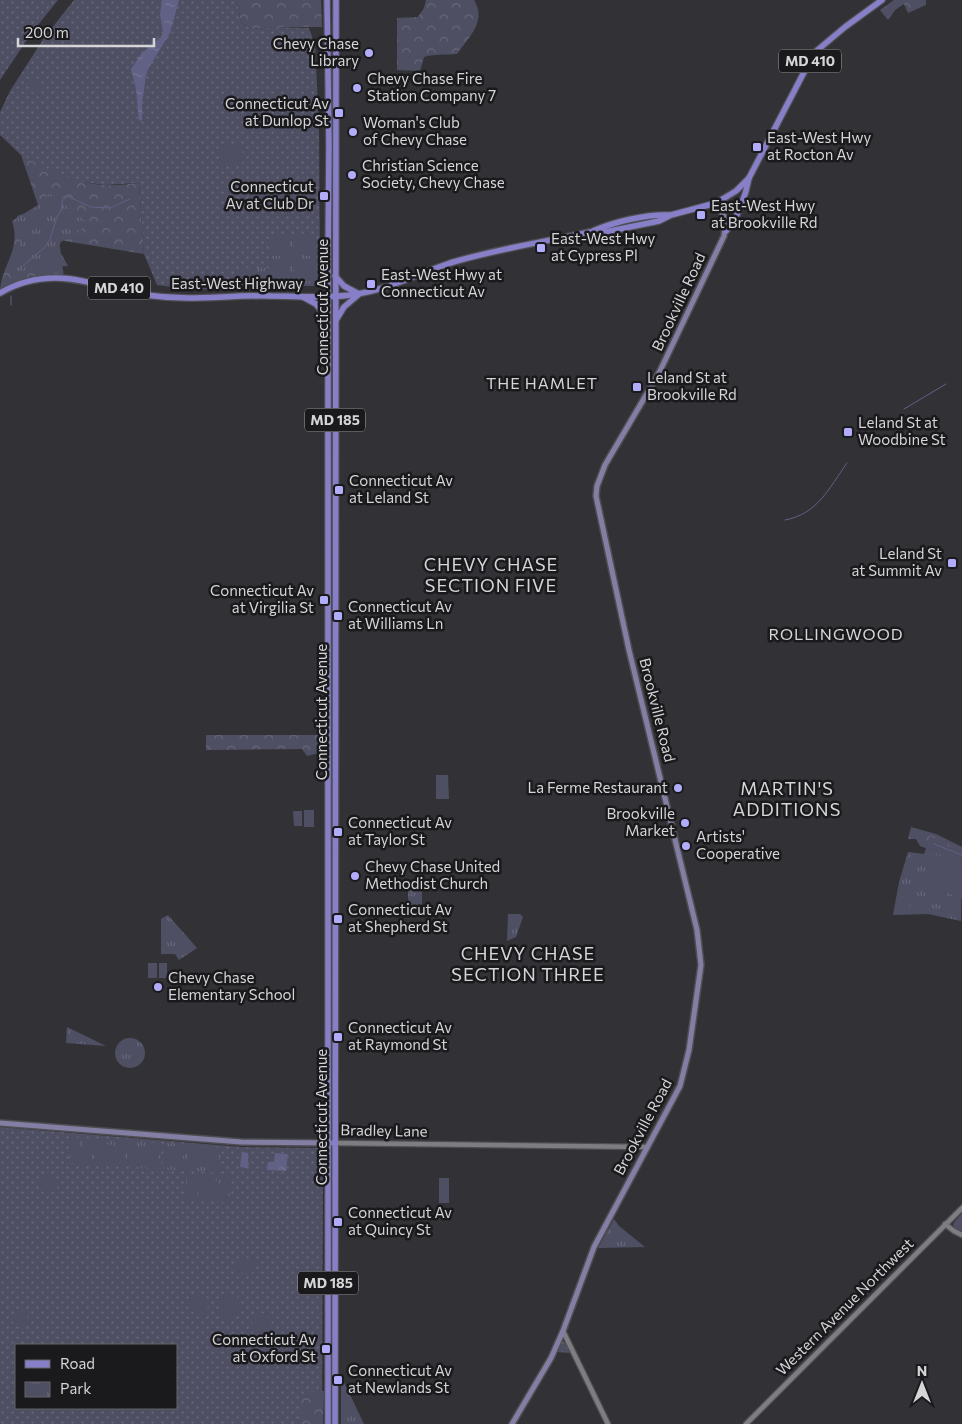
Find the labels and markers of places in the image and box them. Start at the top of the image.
place label: Chevy Chase Library [273,34,359,69]
marker: Chevy Chase Library [363,47,375,59]
place label: Chevy Chase Fire Station Company 7 [367,69,496,104]
marker: Chevy Chase Fire Station Company 7 [351,82,363,94]
place label: Connecticut Av at Dunlop St [225,94,329,129]
marker: Connecticut Av at Dunlop St [333,107,345,119]
place label: Woman's Club of Chevy Chase [363,113,467,148]
marker: Woman's Club of Chevy Chase [347,126,359,138]
place label: East-West Hwy at Rocton Av [767,128,871,163]
marker: East-West Hwy at Rocton Av [751,141,763,153]
place label: Christian Science Society, Chevy Chase [362,156,505,191]
marker: Christian Science Society, Chevy Chase [346,169,358,181]
place label: Connecticut Av at Club Dr [226,177,314,212]
marker: Connecticut Av at Club Dr [318,190,330,202]
place label: East-West Hwy at Brookville Rd [711,196,818,231]
marker: East-West Hwy at Brookville Rd [695,209,707,221]
place label: East-West Hwy at Cypress Pl [551,229,655,264]
marker: East-West Hwy at Cypress Pl [535,242,547,254]
place label: East-West Hwy at Connecticut Av [381,265,502,300]
marker: East-West Hwy at Connecticut Av [365,278,377,290]
place label: Leland St at Brookville Rd [647,368,737,403]
marker: Leland St at Brookville Rd [631,381,643,393]
place label: Leland St at Woodbine St [858,413,946,448]
marker: Leland St at Woodbine St [842,426,854,438]
place label: Connecticut Av at Leland St [349,471,453,506]
marker: Connecticut Av at Leland St [333,484,345,496]
place label: Leland St at Summit Av [851,544,942,579]
marker: Leland St at Summit Av [946,557,958,569]
place label: Connecticut Av at Virgilia St [210,581,314,616]
marker: Connecticut Av at Virgilia St [318,594,330,606]
place label: Connecticut Av at Williams Ln [348,597,452,632]
marker: Connecticut Av at Williams Ln [332,610,344,622]
place label: La Ferme Restaurant [528,778,668,796]
marker: La Ferme Restaurant [672,782,684,794]
place label: Brookville Market [606,804,675,839]
place label: Connecticut Av at Taylor St [348,813,452,848]
marker: Brookville Market [679,817,691,829]
marker: Connecticut Av at Taylor St [332,826,344,838]
place label: Artists' Cooperative [696,827,780,862]
marker: Artists' Cooperative [680,840,692,852]
place label: Chevy Chase United Methodist Church [365,857,500,892]
marker: Chevy Chase United Methodist Church [349,870,361,882]
place label: Connecticut Av at Shepherd St [348,900,452,935]
marker: Connecticut Av at Shepherd St [332,913,344,925]
place label: Chevy Chase Elementary School [168,968,295,1003]
marker: Chevy Chase Elementary School [152,981,164,993]
place label: Connecticut Av at Raymond St [348,1018,452,1053]
marker: Connecticut Av at Raymond St [332,1031,344,1043]
place label: Connecticut Av at Quincy St [348,1203,452,1238]
marker: Connecticut Av at Quincy St [332,1216,344,1228]
place label: Connecticut Av at Oxford St [212,1330,316,1365]
marker: Connecticut Av at Oxford St [320,1343,332,1355]
place label: Connecticut Av at Newlands St [348,1361,452,1396]
marker: Connecticut Av at Newlands St [332,1374,344,1386]

